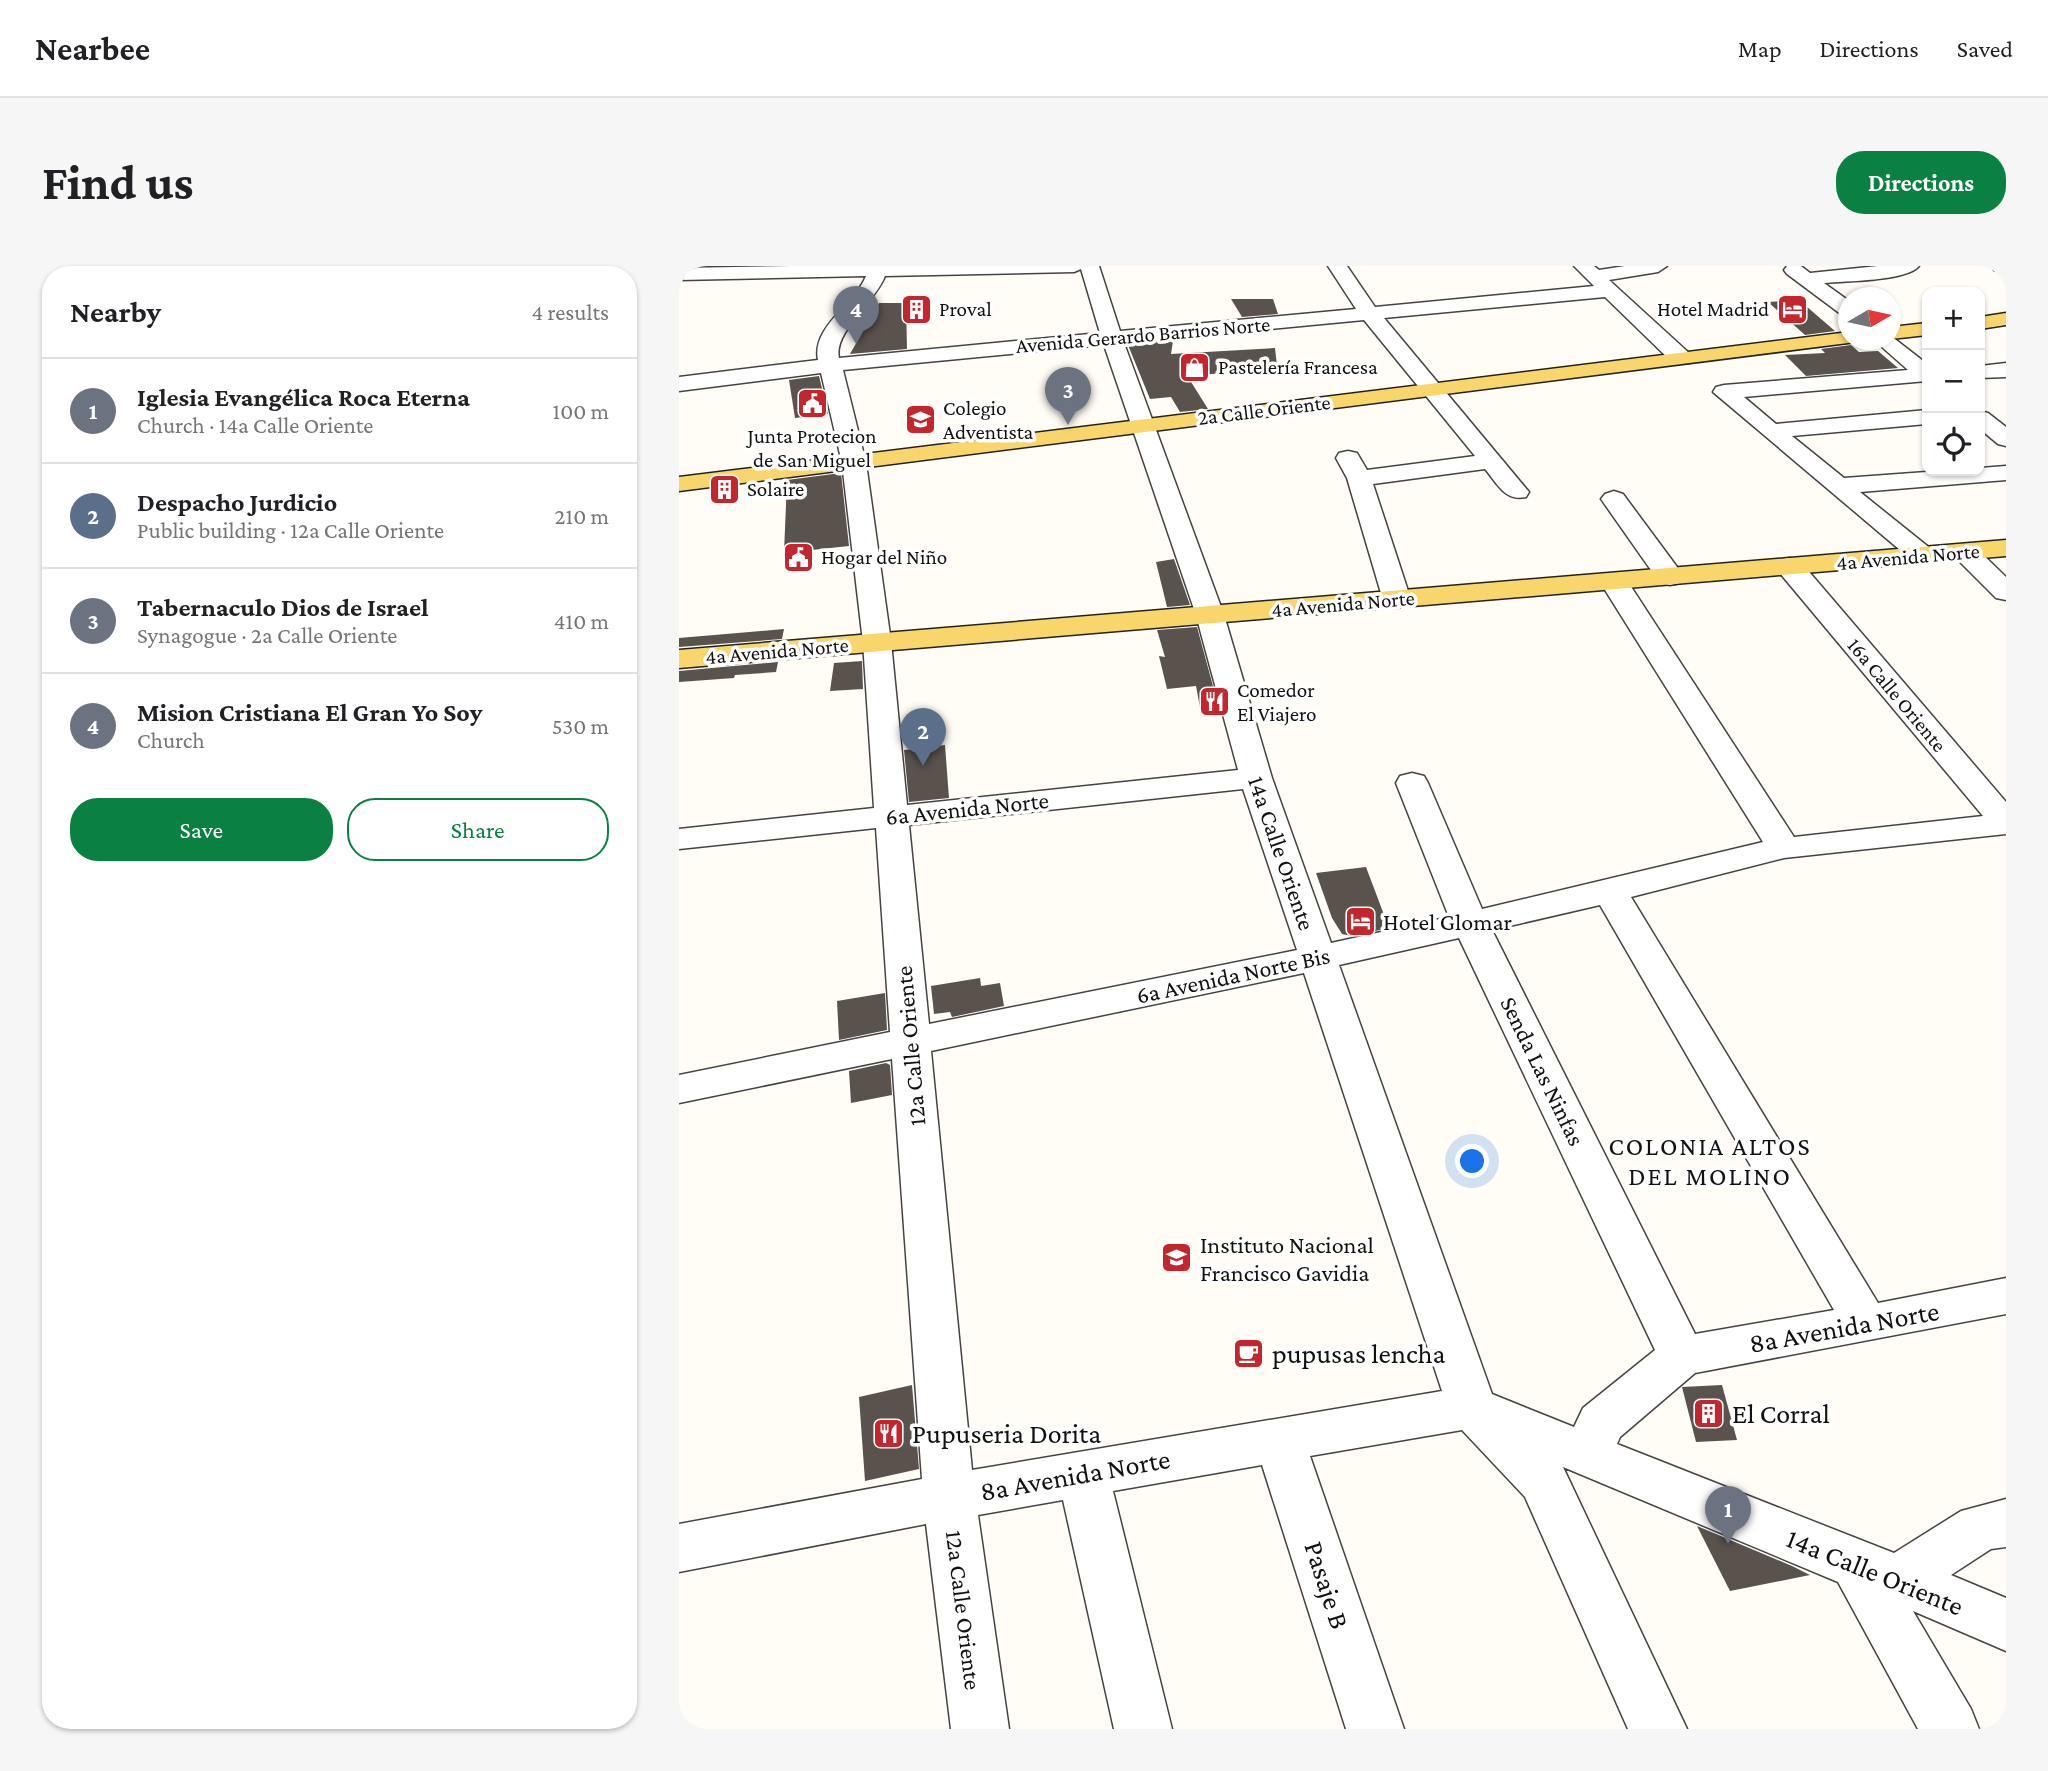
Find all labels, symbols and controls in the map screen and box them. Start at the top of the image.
text: Nearbee [35,30,150,67]
text: Map [1738,35,1782,62]
text: Directions [1820,35,1919,62]
text: Saved [1957,35,2013,62]
button: Directions [1836,151,2006,214]
text: Find us [42,155,194,210]
pin: 4 [833,286,879,344]
north arrow [1838,287,1901,350]
map controls [1922,287,1985,476]
button: + [1922,287,1985,350]
building icon: Proval [899,292,933,326]
hotel icon: Hotel Madrid [1775,292,1809,326]
text: Nearby [70,295,161,328]
place label: Proval [939,297,992,321]
place label: Hotel Madrid [1657,297,1769,321]
text: 4 results [531,299,609,325]
street label: Avenida Gerardo Barrios Norte [1015,312,1271,358]
shop icon: Pastelería Francesa [1178,350,1212,384]
button: − [1922,350,1985,413]
place label: Pastelería Francesa [1218,355,1378,379]
pin: 3 [1045,367,1091,425]
text: Iglesia Evangélica Roca Eterna [137,383,470,412]
public building icon: Junta Protecion de San Miguel [795,387,829,421]
street label: 2a Calle Oriente [1196,390,1332,430]
place label: Colegio Adventista [943,396,1034,444]
text: 1 [89,398,97,424]
text: 100 m [553,398,609,424]
school or university icon: Colegio Adventista [903,403,937,437]
text: Church · 14a Calle Oriente [137,412,373,438]
button: locate [1922,413,1985,476]
place label: Junta Protecion de San Miguel [745,424,877,472]
building icon: Solaire [707,472,741,506]
place label: Solaire [747,477,804,501]
text: Despacho Jurdicio [137,488,337,517]
text: 2 [87,503,99,529]
text: 210 m [555,503,609,529]
text: Public building · 12a Calle Oriente [137,517,444,543]
street label: 4a Avenida Norte [1835,539,1981,575]
public building icon: Hogar del Niño [781,540,815,574]
place label: Hogar del Niño [821,545,947,569]
street label: 4a Avenida Norte [1270,586,1416,622]
text: Tabernaculo Dios de Israel [137,593,429,622]
text: 3 [87,608,99,634]
text: 410 m [554,608,609,634]
text: Synagogue · 2a Calle Oriente [137,622,397,648]
street label: 4a Avenida Norte [704,633,850,669]
street label: 16a Calle Oriente [1842,633,1952,757]
place label: Comedor El Viajero [1237,678,1316,726]
restaurant icon: Comedor El Viajero [1197,685,1231,719]
text: Mision Cristiana El Gran Yo Soy [137,698,482,727]
pin: 2 [900,708,946,766]
text: 4 [87,713,99,739]
text: 530 m [552,713,609,739]
text: Church [137,727,205,753]
street label: 14a Calle Oriente [1243,772,1321,934]
street label: 6a Avenida Norte [884,786,1050,830]
button: Save [70,798,333,861]
button: Share [347,798,609,861]
hotel icon: Hotel Glomar [1343,904,1377,938]
place label: Hotel Glomar [1383,908,1513,935]
street label: 6a Avenida Norte Bis [1134,941,1332,1009]
street label: 12a Calle Oriente [890,965,930,1127]
street label: Senda Las Ninfas [1495,992,1591,1150]
district label: COLONIA ALTOS DEL MOLINO [1608,1132,1812,1191]
your location [1455,1144,1489,1178]
place label: Instituto Nacional Francisco Gavidia [1200,1231,1374,1286]
school or university icon: Instituto Nacional Francisco Gavidia [1160,1241,1194,1275]
street label: 8a Avenida Norte [1747,1295,1941,1359]
cafe icon: pupusas lencha [1232,1336,1266,1370]
place label: pupusas lencha [1272,1338,1445,1369]
building icon: El Corral [1692,1396,1726,1430]
place label: El Corral [1732,1398,1830,1429]
restaurant icon: Pupuseria Dorita [872,1416,906,1450]
place label: Pupuseria Dorita [912,1418,1101,1449]
street label: 8a Avenida Norte [978,1443,1172,1507]
pin: 1 [1705,1486,1751,1544]
street label: 14a Calle Oriente [1782,1522,1968,1622]
street label: 12a Calle Oriente [941,1529,987,1691]
street label: Pasaje B [1298,1537,1356,1633]

